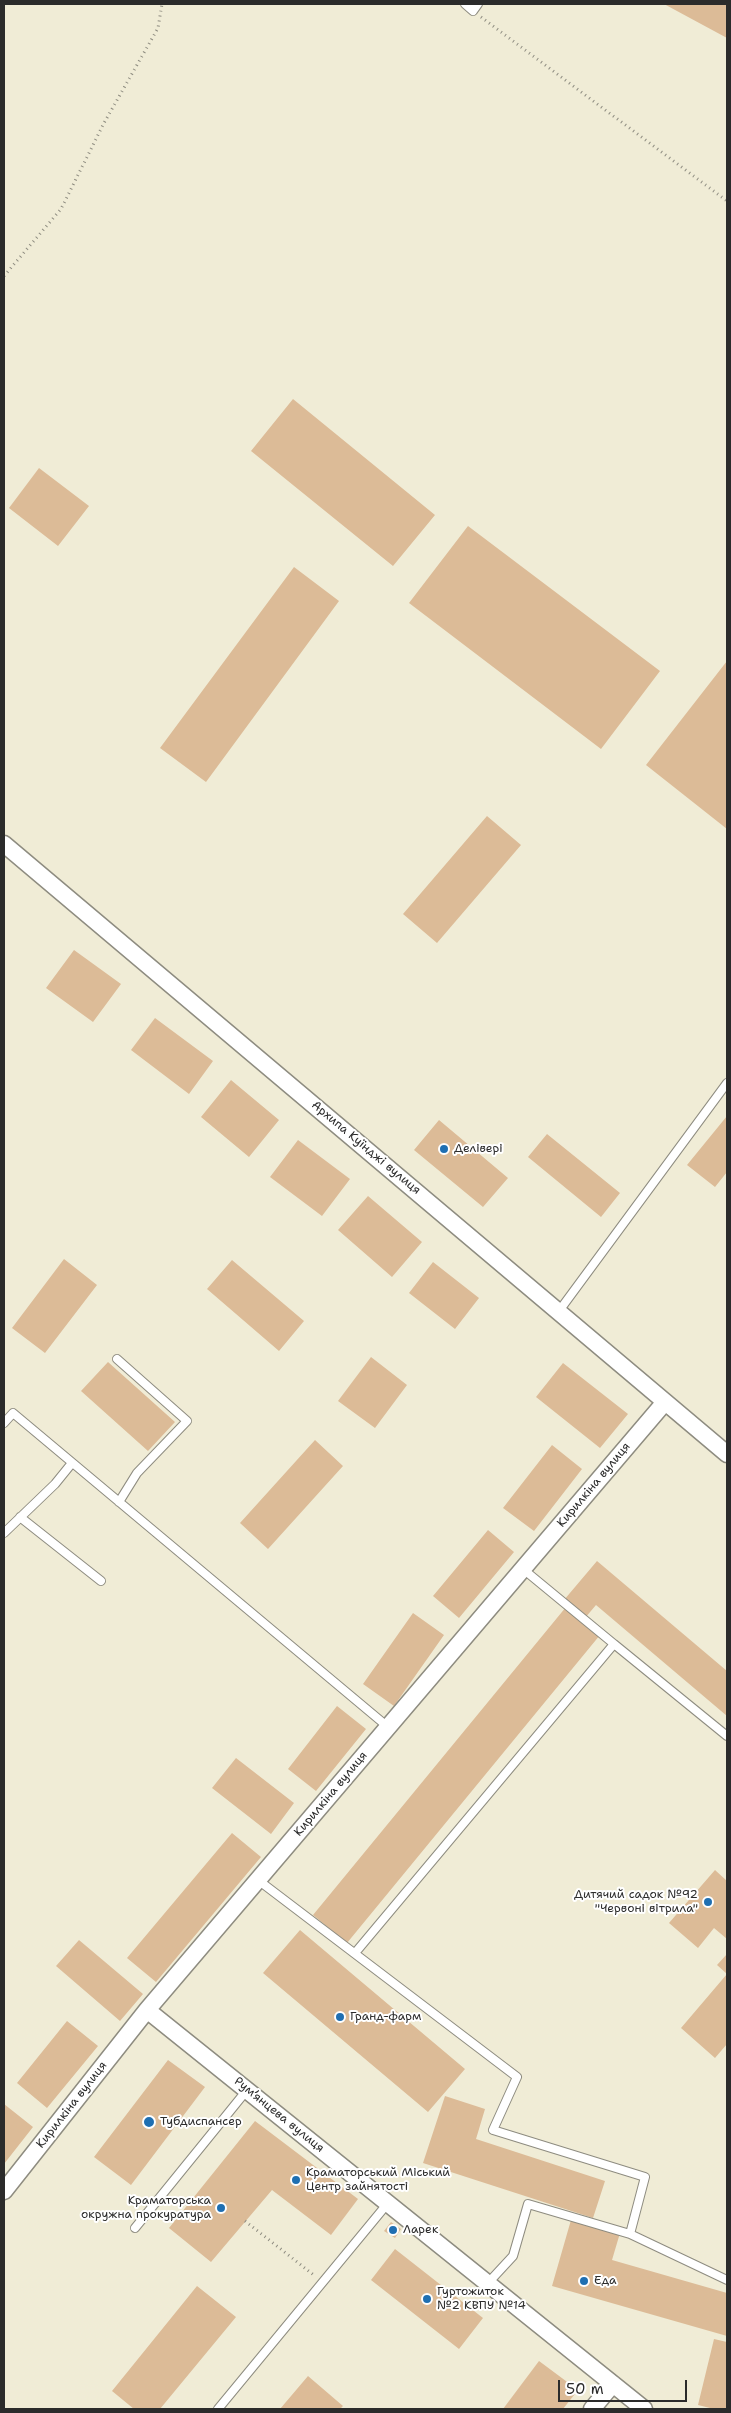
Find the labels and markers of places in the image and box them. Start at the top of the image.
place label: Делівері [454,1142,503,1156]
marker: Делівері [438,1143,450,1155]
place label: Дитячий садок №92 "Червонi вiтрила" [574,1888,698,1916]
marker: Дитячий садок №92 "Червонi вiтрила" [702,1896,714,1908]
place label: Гранд-фарм [350,2010,421,2024]
marker: Гранд-фарм [334,2011,346,2023]
marker: Тубдиспансер [142,2115,156,2129]
place label: Тубдиспансер [160,2115,242,2129]
place label: Краматорський Міський Центр зайнятості [306,2166,450,2194]
marker: Краматорський Міський Центр зайнятості [290,2174,302,2186]
place label: Краматорська окружна прокуратура [81,2194,211,2222]
marker: Краматорська окружна прокуратура [215,2202,227,2214]
place label: Ларек [403,2223,438,2237]
marker: Ларек [387,2224,399,2236]
place label: Еда [594,2274,616,2288]
marker: Еда [578,2275,590,2287]
place label: Гуртожиток №2 КВПУ №14 [437,2285,526,2313]
marker: Гуртожиток №2 КВПУ №14 [421,2293,433,2305]

